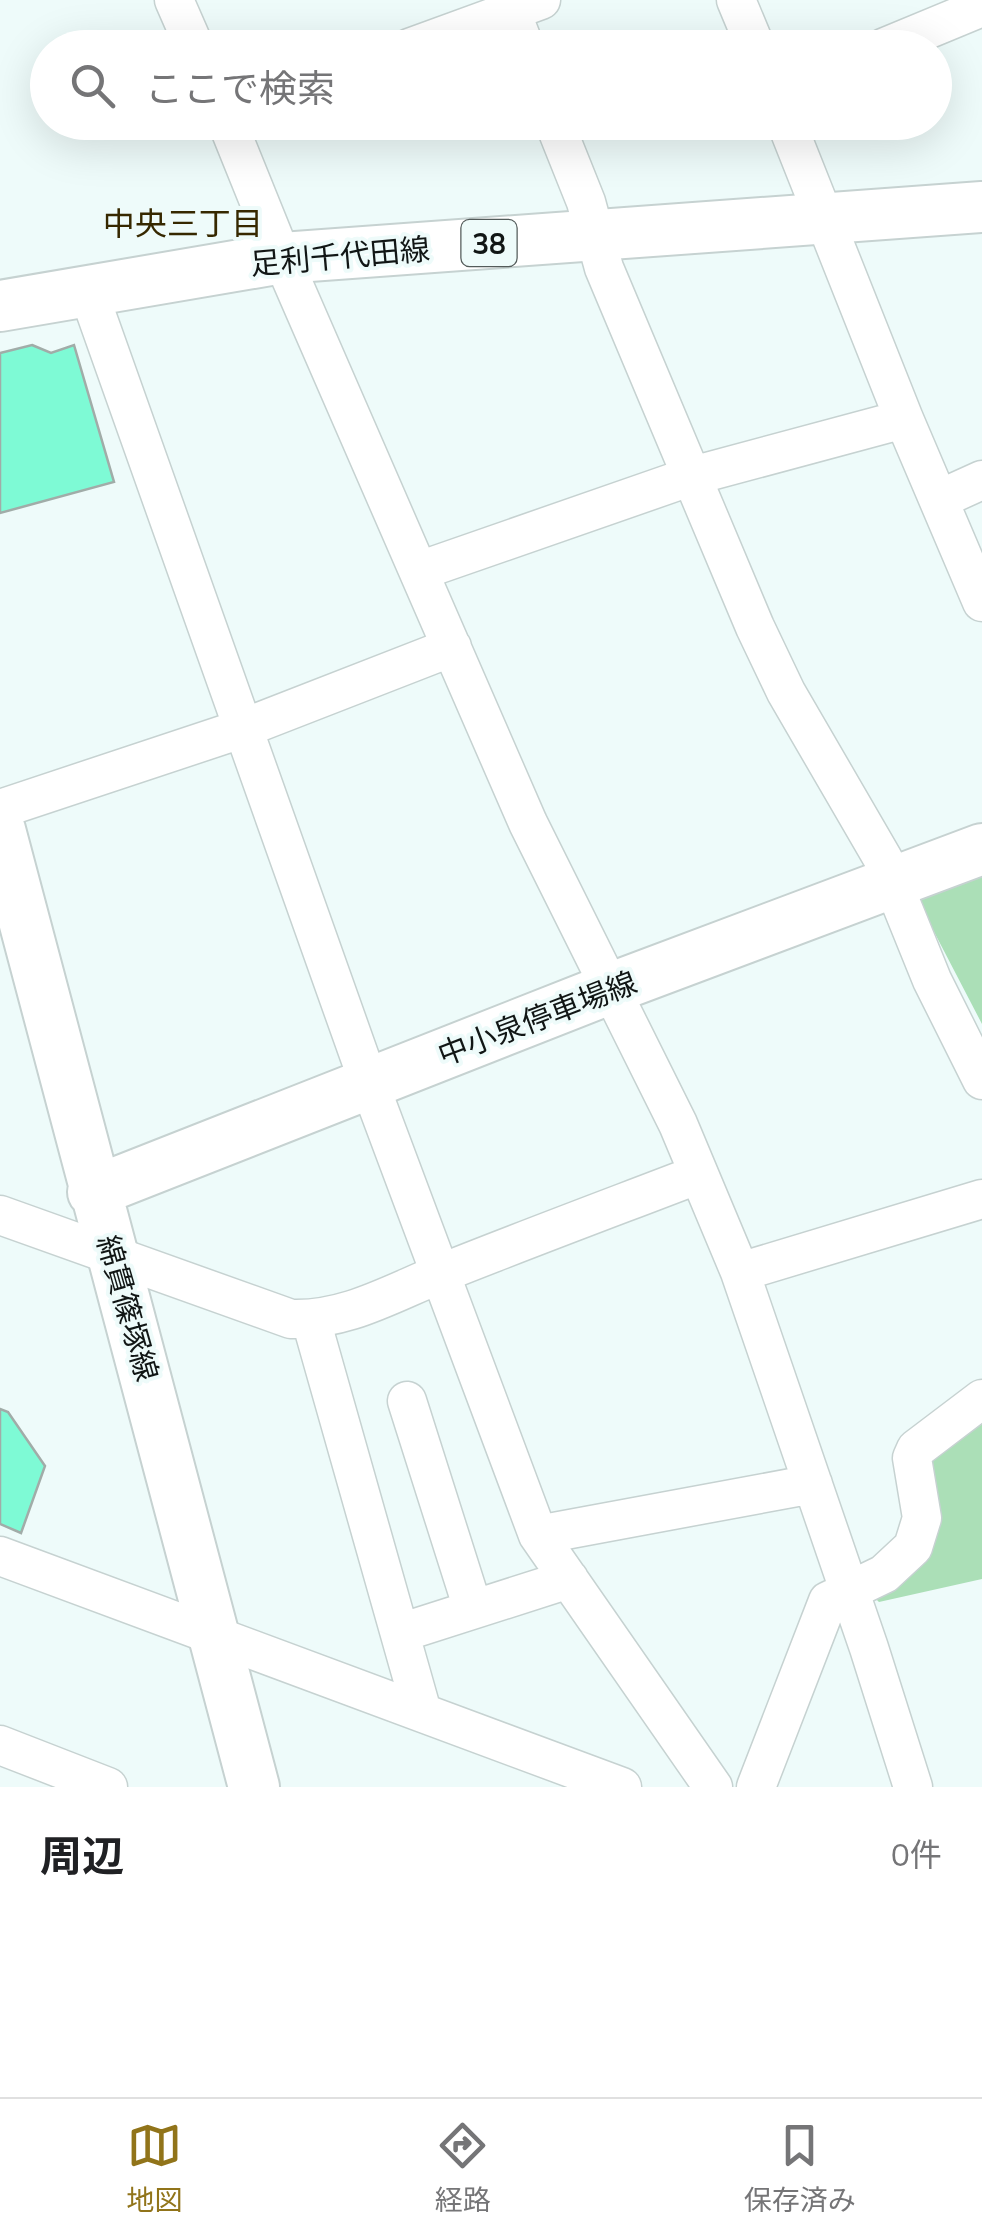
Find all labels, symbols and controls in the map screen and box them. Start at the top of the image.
search box [30,30,952,140]
icon: search [65,58,120,113]
text: ここで検索 [145,64,335,112]
district label: 中央三丁目 [103,203,263,243]
road number: 38 [462,220,516,266]
street label: 足利千代田線 [249,229,431,283]
street label: 中小泉停車場線 [432,963,642,1073]
street label: 綿貫篠塚線 [89,1231,167,1385]
text: 周辺 [40,1829,124,1882]
text: 0件 [891,1834,942,1874]
tab: 地図 [126,2118,182,2218]
tab: 経路 [435,2118,491,2218]
tab: 保存済み [744,2118,856,2218]

